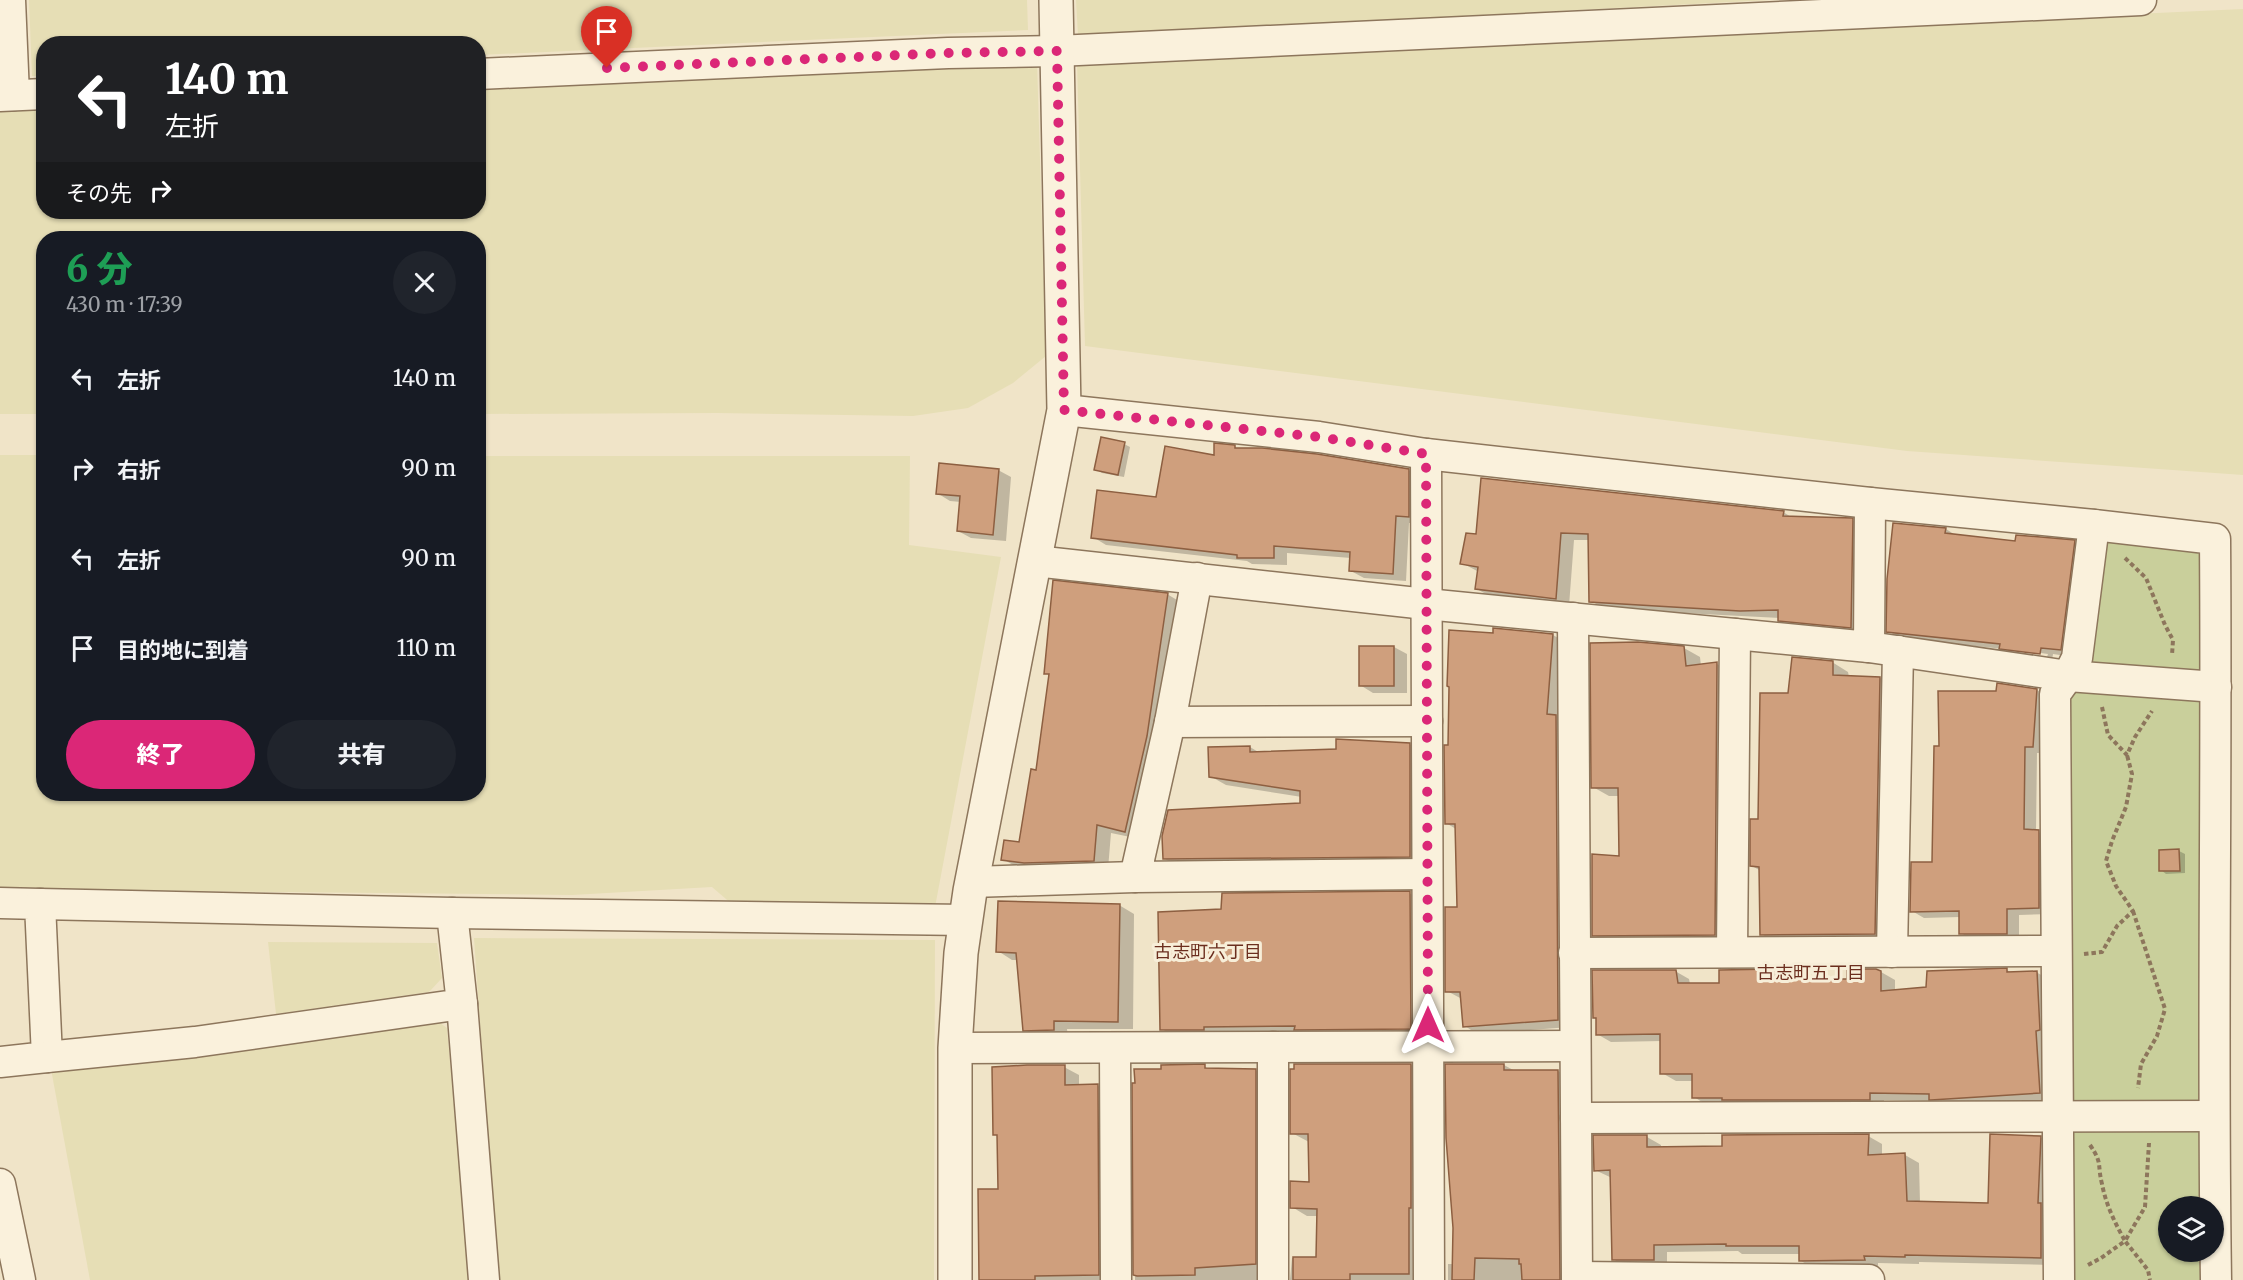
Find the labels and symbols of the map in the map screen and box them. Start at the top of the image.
pin [581,6,632,68]
district label: 古志町六丁目 [1154,940,1262,963]
district label: 古志町五丁目 [1757,961,1865,984]
position arrow [1396,993,1460,1057]

